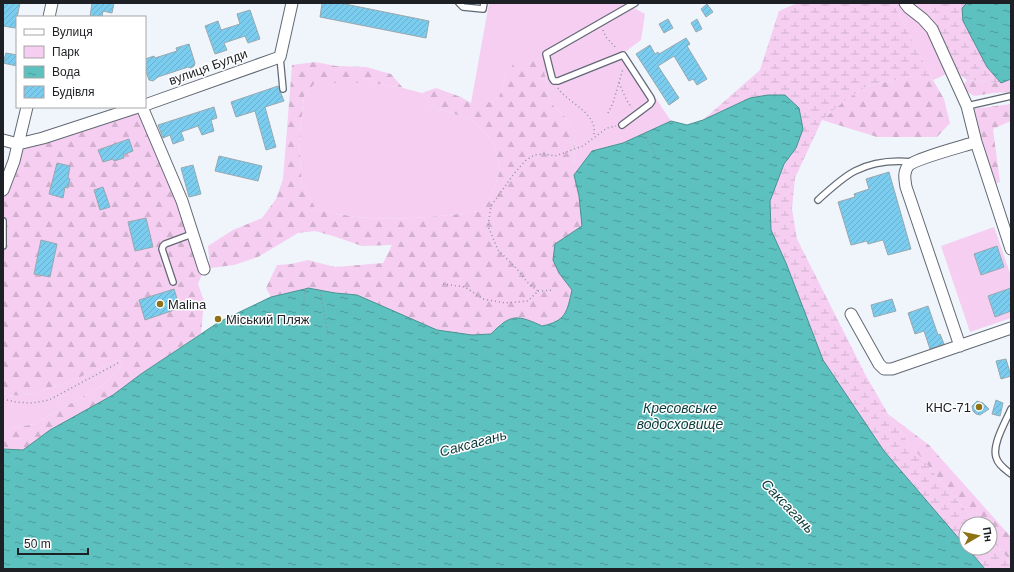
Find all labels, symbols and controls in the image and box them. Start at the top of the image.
legend [16,16,146,108]
text: Вулиця [52,25,93,39]
text: Парк [52,45,80,59]
street label: вулиця Булди [167,46,249,88]
text: Вода [52,65,80,79]
text: Будівля [52,85,94,99]
place label: Malina [168,297,207,312]
marker: Malina [155,299,165,309]
place label: Міський Пляж [226,312,310,327]
marker: Міський Пляж [213,314,223,324]
water label: Кресовське водосховище [637,400,723,432]
place label: КНС-71 [926,400,971,415]
marker: КНС-71 [974,402,984,412]
water label: Саксагань [438,426,508,460]
water label: Саксагань [758,476,818,536]
north arrow [958,516,998,556]
text: Пн [981,526,995,543]
scale bar [18,530,88,556]
text: 50 m [24,537,51,551]

